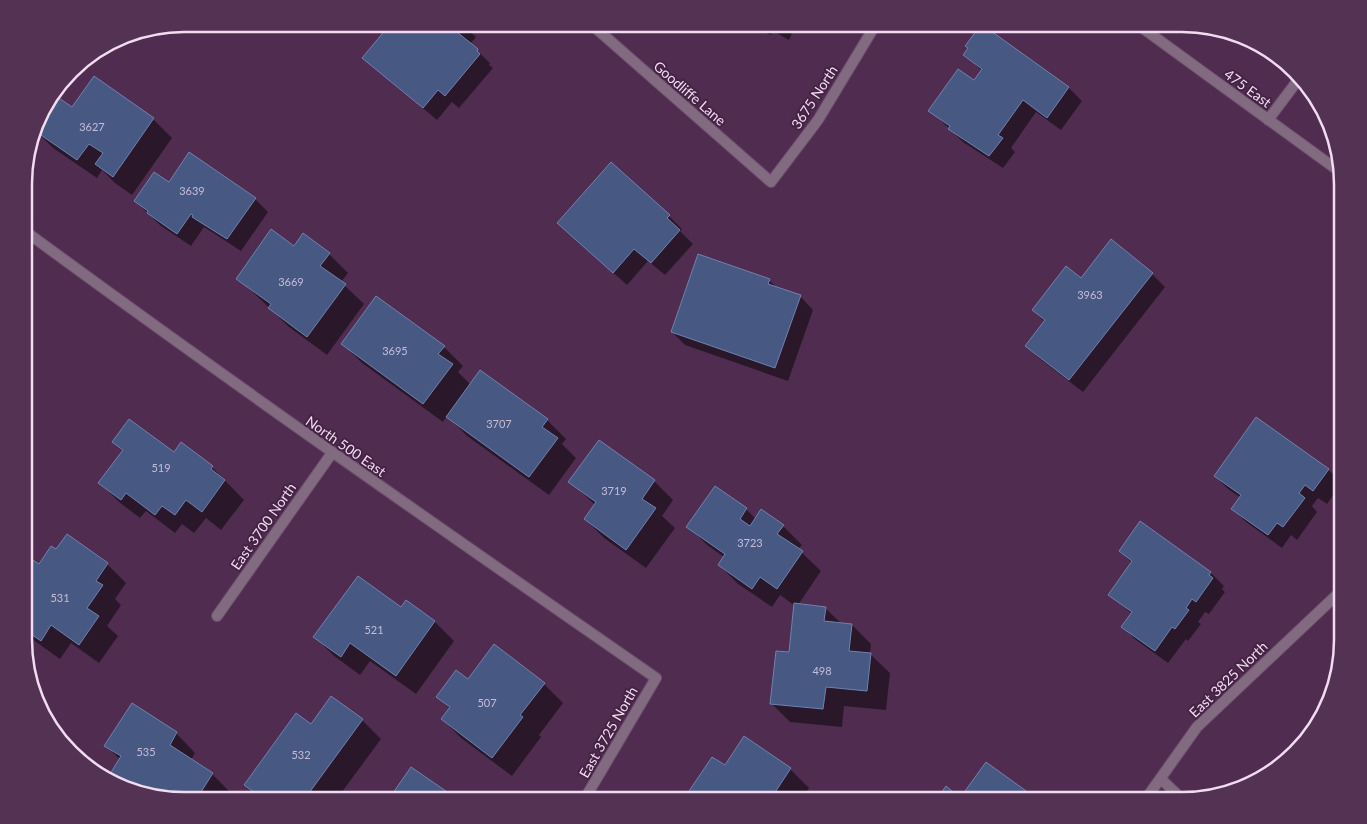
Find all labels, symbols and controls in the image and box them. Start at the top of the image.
street label: Goodliffe Lane [650,57,730,129]
street label: 3675 North [787,62,841,132]
street label: 475 East [1221,65,1275,111]
house number: 3627 [79,120,105,133]
house number: 3639 [179,184,205,197]
house number: 3669 [278,275,304,288]
house number: 3963 [1077,288,1103,301]
house number: 3695 [382,344,408,357]
street label: North 500 East [303,412,389,480]
house number: 3707 [486,417,512,430]
house number: 519 [151,461,171,474]
street label: East 3700 North [227,479,299,573]
house number: 3719 [601,484,627,497]
house number: 3723 [737,536,763,549]
house number: 531 [50,591,70,604]
house number: 521 [364,623,384,636]
street label: East 3825 North [1185,637,1271,721]
house number: 498 [812,664,832,677]
street label: East 3725 North [575,684,641,780]
house number: 507 [477,696,497,709]
house number: 535 [136,745,156,758]
house number: 532 [291,748,311,761]

